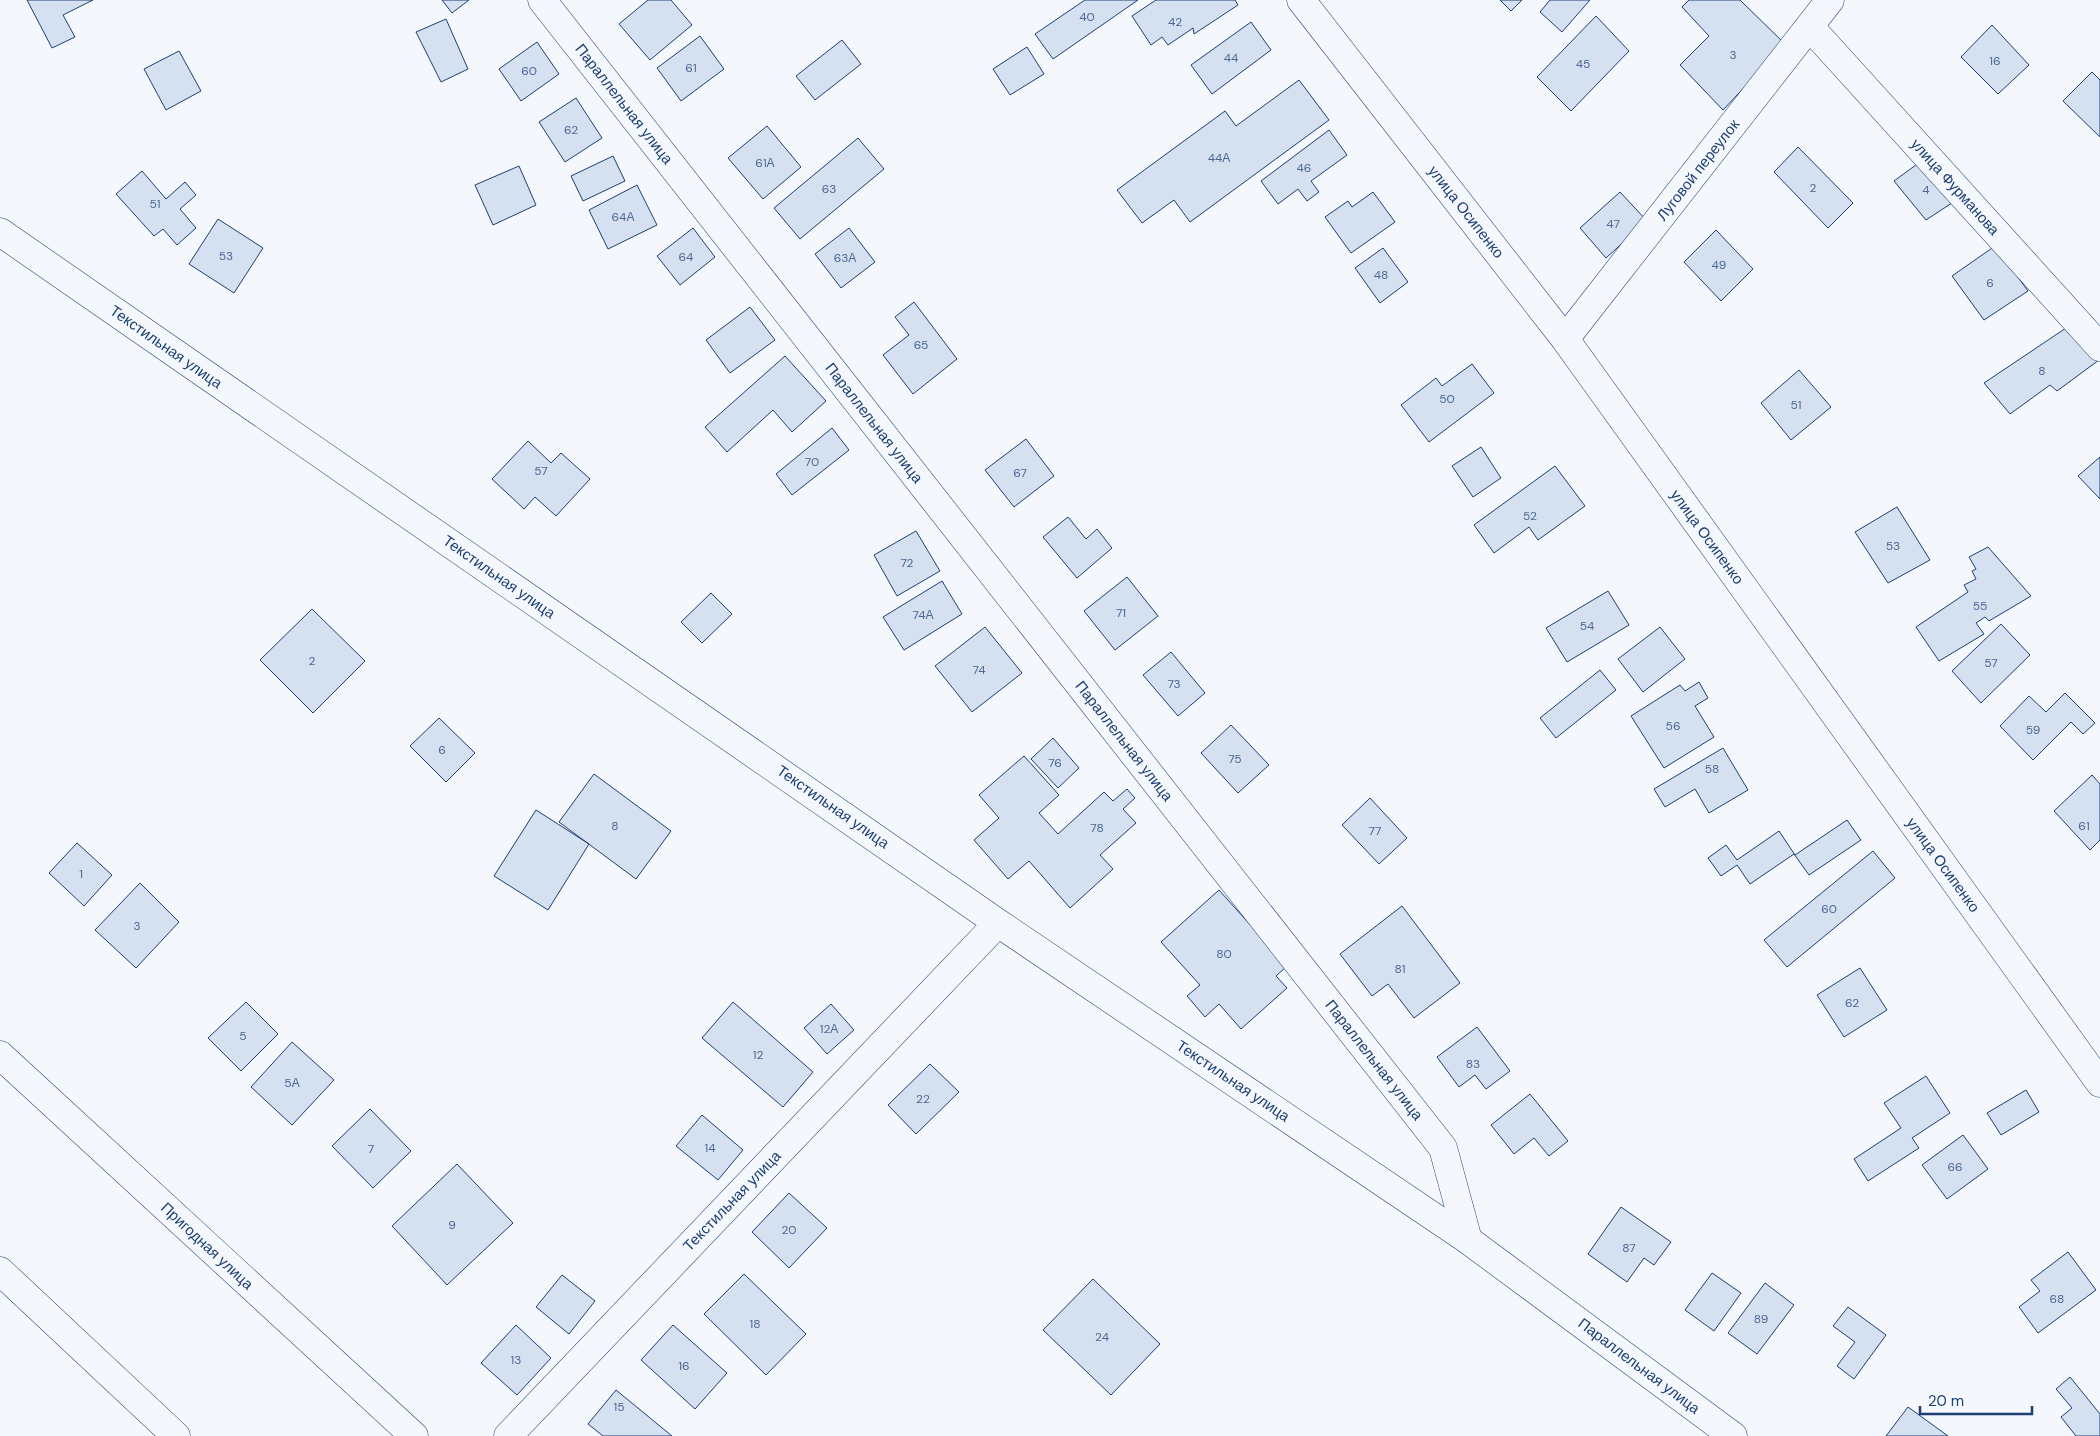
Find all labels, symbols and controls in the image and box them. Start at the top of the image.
house number: 40 [1079,9,1095,25]
house number: 42 [1168,14,1182,30]
street label: Параллельная улица [571,40,678,169]
house number: 3 [1729,47,1737,63]
house number: 44 [1224,50,1238,66]
house number: 16 [1989,53,2001,69]
house number: 45 [1576,56,1590,72]
house number: 61 [685,60,697,76]
house number: 60 [521,63,537,79]
street label: Луговой переулок [1652,115,1744,225]
house number: 62 [564,122,578,138]
street label: улица Фурманова [1906,134,2004,240]
house number: 44А [1208,150,1230,166]
house number: 61А [755,155,775,171]
house number: 46 [1297,160,1311,176]
street label: улица Осипенко [1423,161,1509,263]
house number: 2 [1810,180,1817,196]
house number: 63 [822,181,836,197]
house number: 4 [1922,182,1930,198]
house number: 51 [149,196,161,212]
house number: 64А [612,209,634,225]
house number: 47 [1606,216,1620,232]
house number: 53 [219,248,233,264]
house number: 64 [679,249,693,265]
house number: 63А [834,250,856,266]
house number: 49 [1712,257,1726,273]
house number: 48 [1374,267,1388,283]
house number: 6 [1986,275,1994,291]
street label: Текстильная улица [106,301,227,394]
house number: 65 [914,337,928,353]
street label: Параллельная улица [821,359,928,488]
house number: 8 [2038,363,2046,379]
house number: 50 [1439,391,1455,407]
house number: 51 [1790,397,1802,413]
house number: 70 [805,454,819,470]
house number: 57 [534,463,548,479]
house number: 67 [1013,465,1027,481]
street label: улица Осипенко [1666,486,1748,588]
house number: 52 [1523,508,1537,524]
street label: Текстильная улица [439,531,560,624]
house number: 53 [1886,538,1900,554]
house number: 72 [900,555,914,571]
house number: 55 [1973,598,1987,614]
house number: 71 [1116,605,1126,621]
house number: 74А [913,607,934,623]
house number: 54 [1580,618,1594,634]
house number: 2 [309,653,316,669]
house number: 57 [1984,655,1998,671]
house number: 74 [973,662,985,678]
house number: 73 [1167,676,1181,692]
street label: Параллельная улица [1071,677,1178,806]
house number: 56 [1666,718,1680,734]
house number: 59 [2026,722,2040,738]
house number: 6 [438,742,446,758]
house number: 75 [1228,751,1242,767]
house number: 76 [1048,755,1062,771]
street label: Текстильная улица [773,761,894,854]
house number: 58 [1705,761,1719,777]
street label: улица Осипенко [1902,814,1984,916]
house number: 8 [611,818,619,834]
house number: 61 [2078,818,2090,834]
house number: 78 [1090,820,1104,836]
house number: 77 [1369,823,1381,839]
house number: 1 [79,866,83,882]
house number: 60 [1821,901,1837,917]
house number: 3 [133,918,141,934]
house number: 80 [1216,946,1232,962]
house number: 81 [1395,961,1405,977]
house number: 62 [1845,995,1859,1011]
street label: Параллельная улица [1321,996,1428,1125]
house number: 12А [820,1021,838,1037]
house number: 5 [239,1028,247,1044]
street label: Текстильная улица [1172,1036,1294,1127]
house number: 12 [753,1047,763,1063]
house number: 83 [1466,1056,1480,1072]
house number: 5А [284,1075,300,1091]
house number: 22 [916,1091,930,1107]
house number: 14 [704,1140,716,1156]
house number: 7 [368,1141,374,1157]
street label: Текстильная улица [679,1146,786,1256]
house number: 66 [1947,1159,1963,1175]
street label: Пригодная улица [157,1198,258,1294]
house number: 9 [448,1217,456,1233]
house number: 20 [781,1222,797,1238]
house number: 87 [1622,1240,1636,1256]
house number: 68 [2050,1291,2064,1307]
house number: 89 [1754,1311,1768,1327]
street label: Параллельная улица [1574,1314,1705,1419]
house number: 18 [749,1316,761,1332]
house number: 24 [1095,1329,1109,1345]
house number: 13 [511,1352,521,1368]
house number: 16 [678,1358,690,1374]
scale bar [1920,1384,2032,1416]
text: 20 m [1928,1391,1964,1411]
house number: 15 [613,1399,625,1415]

